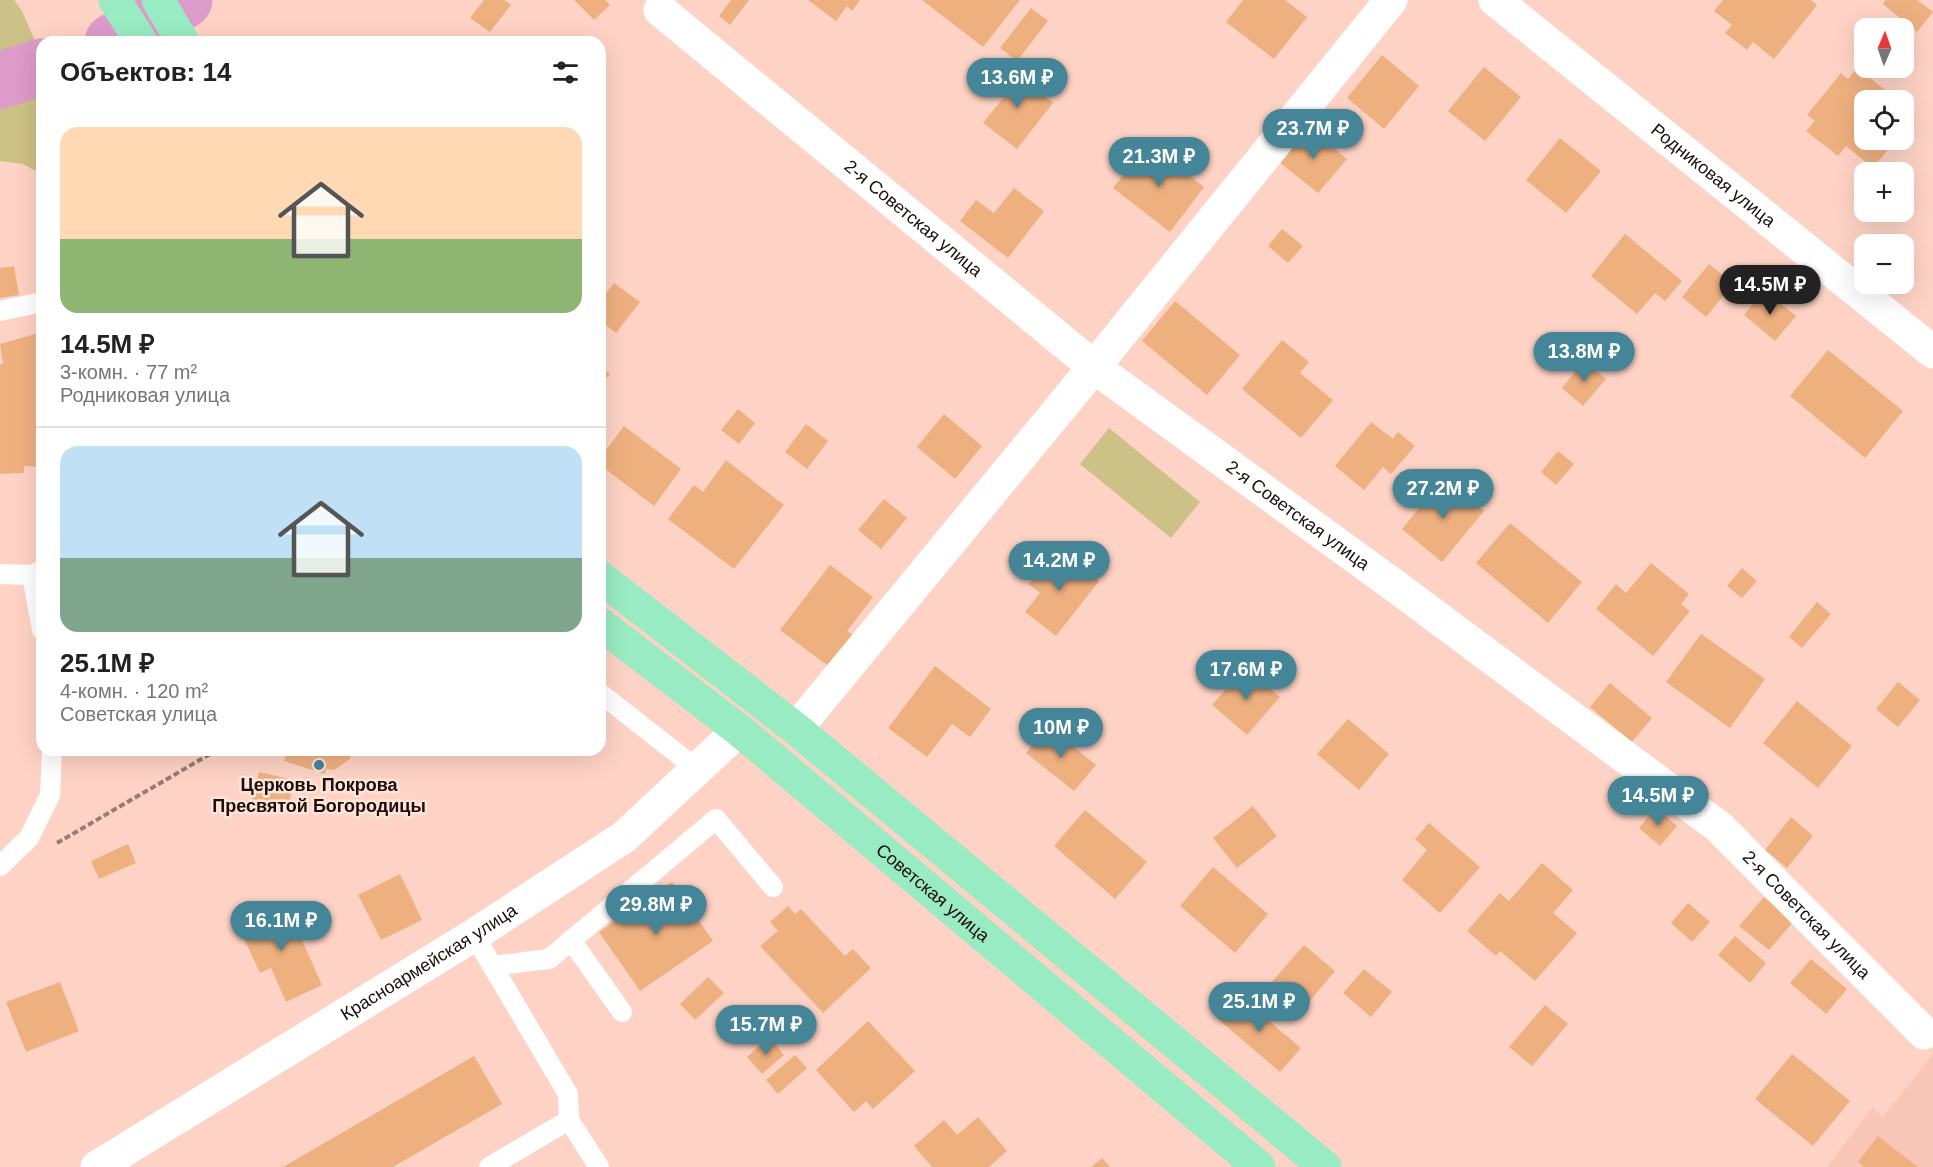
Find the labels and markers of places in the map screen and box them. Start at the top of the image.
pin: 13.6M ₽ [962,58,1072,109]
pin: 23.7M ₽ [1258,109,1368,160]
pin: 21.3M ₽ [1104,137,1214,188]
pin: 14.5M ₽ [1715,265,1825,316]
pin: 13.8M ₽ [1529,332,1639,383]
pin: 27.2M ₽ [1388,469,1498,520]
pin: 14.2M ₽ [1004,541,1114,592]
pin: 17.6M ₽ [1191,650,1301,701]
pin: 10M ₽ [1019,708,1103,759]
marker: Церковь Покрова Пресвятой Богородицы [312,758,326,772]
place label: Церковь Покрова Пресвятой Богородицы [212,775,426,816]
pin: 14.5M ₽ [1603,776,1713,827]
pin: 29.8M ₽ [601,885,711,936]
pin: 16.1M ₽ [226,901,336,952]
pin: 25.1M ₽ [1204,982,1314,1033]
pin: 15.7M ₽ [711,1005,821,1056]

